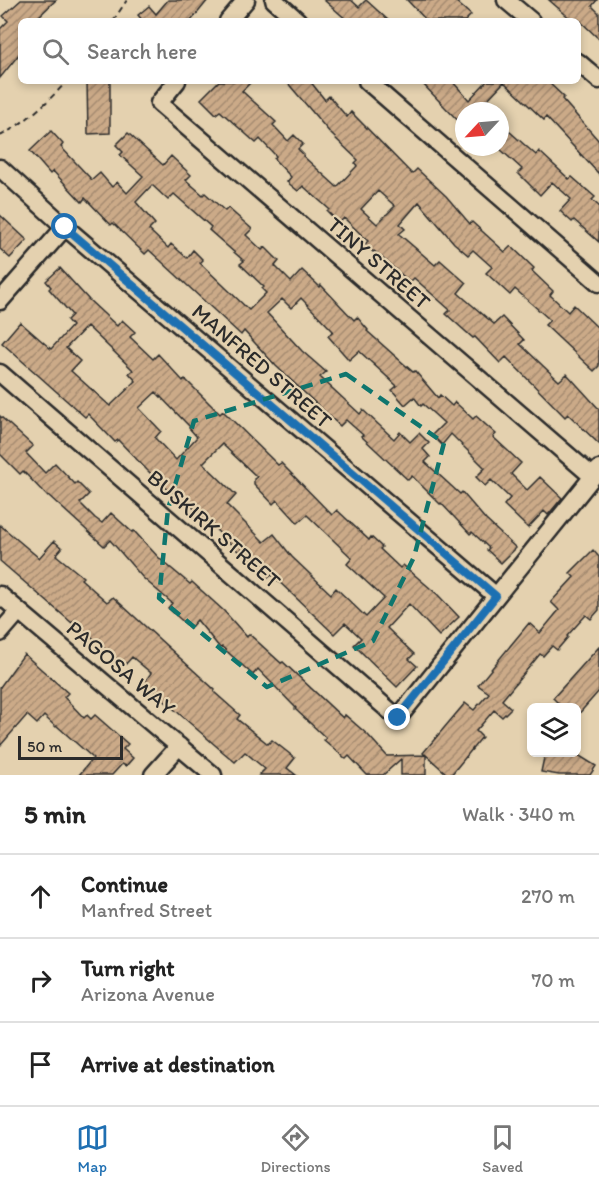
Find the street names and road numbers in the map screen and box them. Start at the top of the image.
street label: TINY STREET [322,211,437,316]
street label: MANFRED STREET [186,298,338,435]
street label: BUSKIRK STREET [142,464,287,595]
street label: PAGOSA WAY [61,615,181,722]

